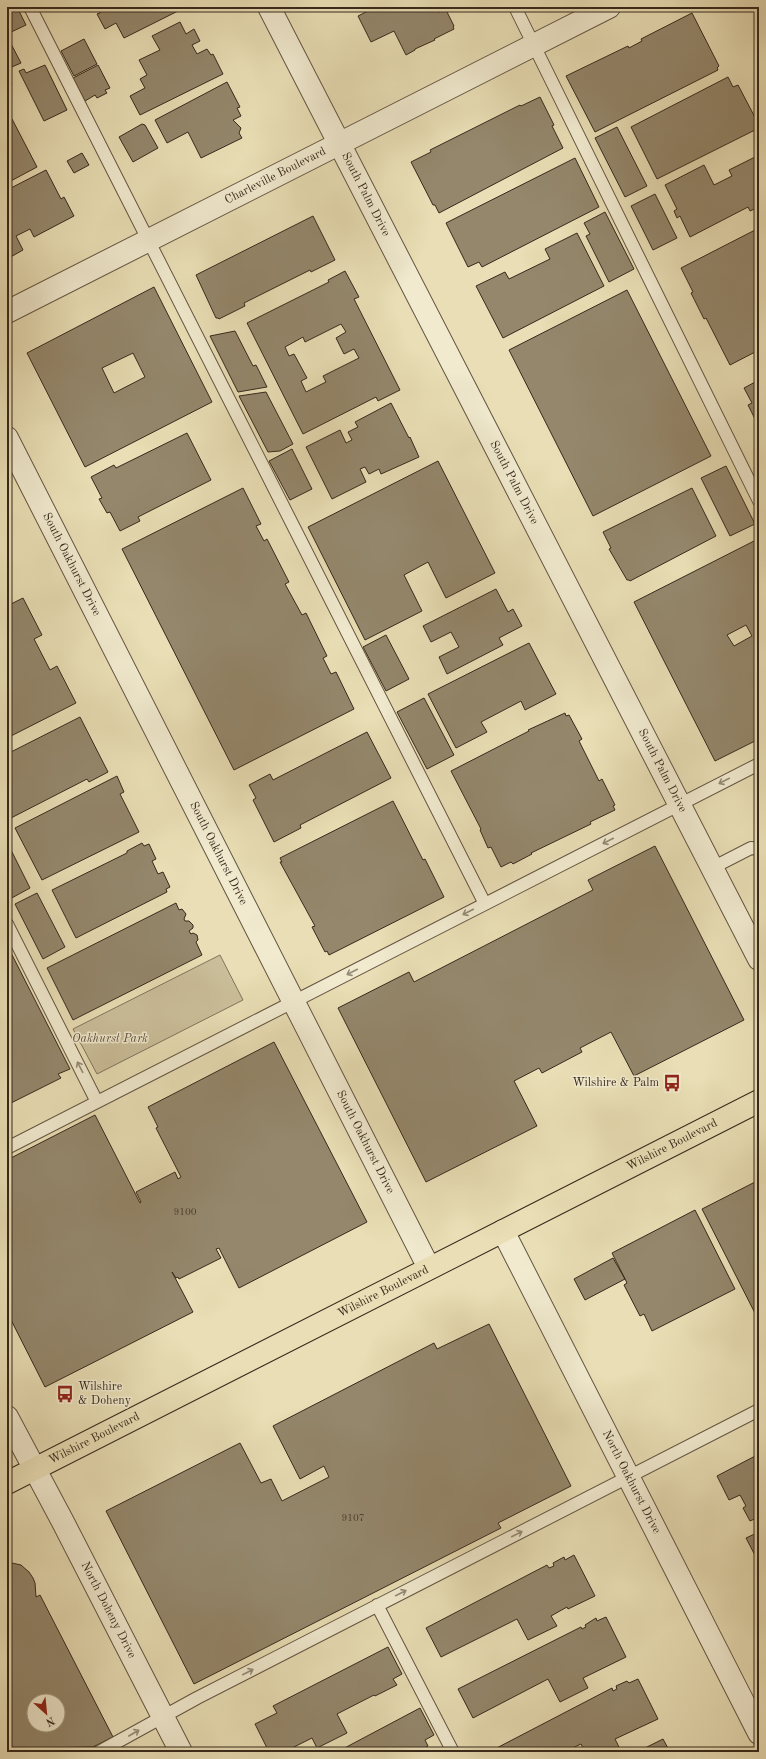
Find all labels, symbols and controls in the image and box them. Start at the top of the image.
street label: Charleville Boulevard [223,145,328,207]
street label: South Palm Drive [339,151,392,239]
street label: South Palm Drive [487,439,541,527]
street label: South Oakhurst Drive [40,511,103,619]
street label: South Palm Drive [636,727,689,815]
one-way arrow [719,778,731,786]
street label: South Oakhurst Drive [187,800,250,907]
one-way arrow [603,837,615,845]
one-way arrow [462,909,474,917]
one-way arrow [346,968,358,976]
park label: Oakhurst Park [72,1033,148,1045]
one-way arrow [75,1062,83,1074]
bus stop icon: Wilshire & Palm [662,1073,682,1093]
place label: Wilshire & Palm [572,1077,659,1089]
street label: South Oakhurst Drive [334,1089,396,1196]
street label: Wilshire Boulevard [625,1117,719,1173]
house number: 9100 [173,1207,197,1217]
street label: Wilshire Boulevard [336,1264,431,1320]
place label: Wilshire & Doheny [78,1381,132,1407]
bus stop icon: Wilshire & Doheny [55,1384,75,1404]
street label: Wilshire Boulevard [47,1411,142,1467]
street label: North Oakhurst Drive [600,1429,663,1536]
house number: 9107 [341,1513,365,1523]
one-way arrow [510,1530,522,1537]
street label: North Doheny Drive [78,1560,138,1661]
one-way arrow [395,1589,407,1596]
one-way arrow [242,1667,254,1675]
north arrow [26,1693,66,1733]
text: N [43,1714,56,1728]
one-way arrow [128,1729,140,1737]

